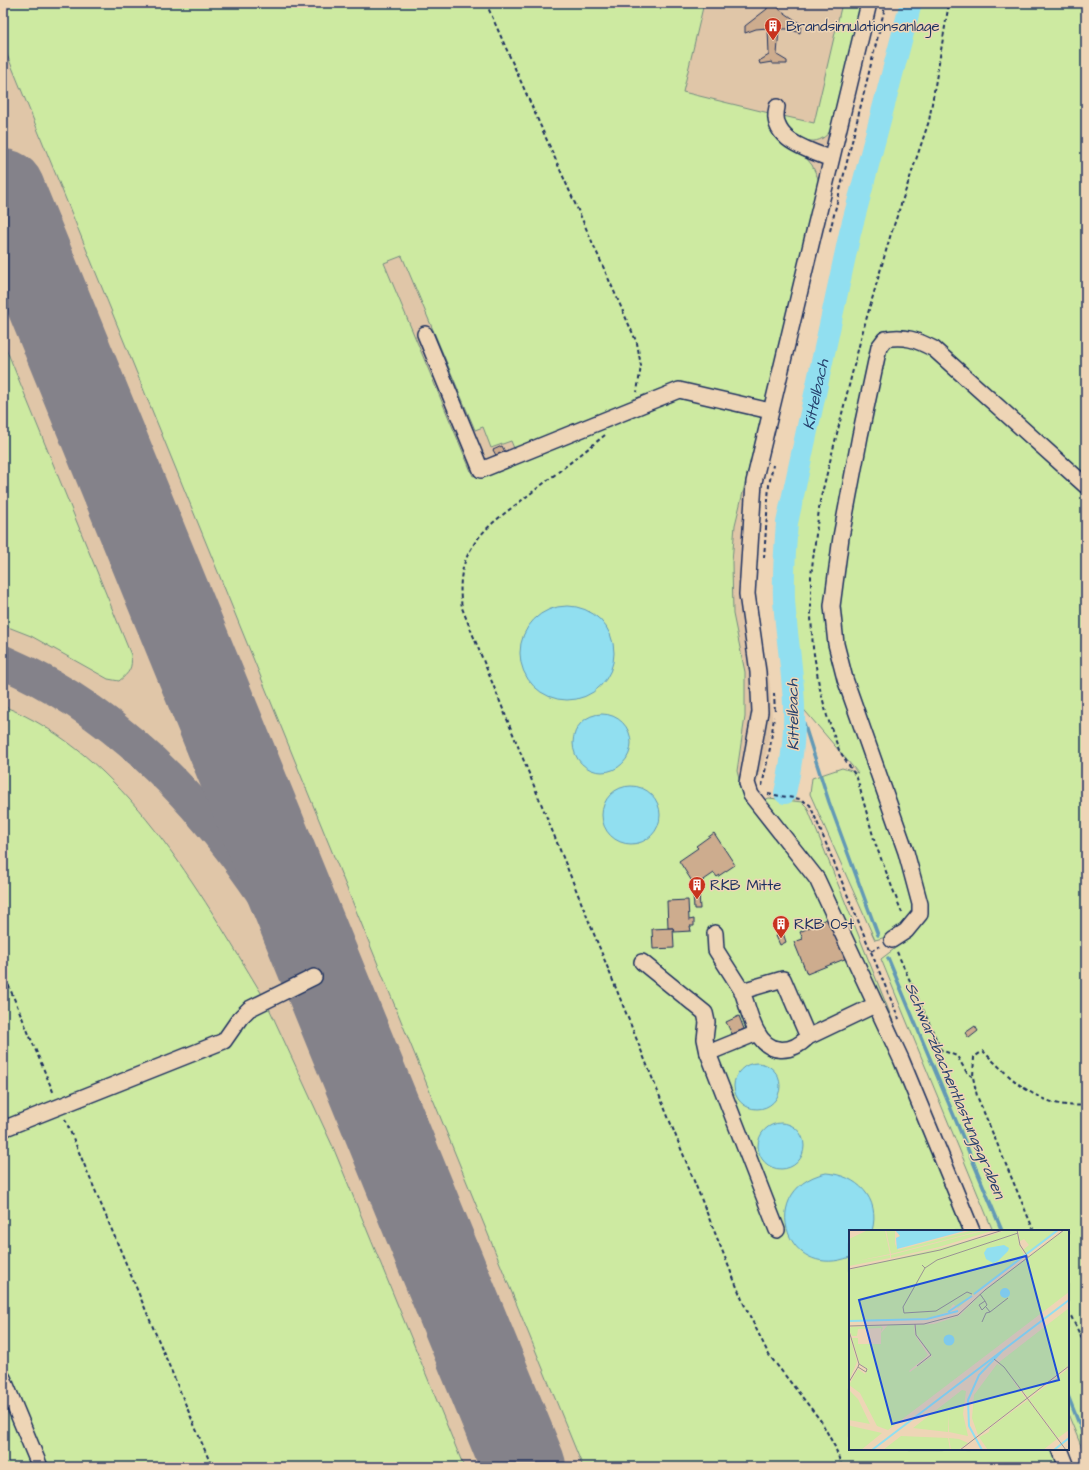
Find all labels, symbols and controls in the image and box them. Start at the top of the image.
building icon: Brandsimulationsanlage [763,16,783,41]
place label: Brandsimulationsanlage [786,16,940,38]
water label: Kittelbach [798,356,834,432]
water label: Kittelbach [781,678,805,751]
building icon: RKB Mitte [687,875,707,900]
place label: RKB Mitte [710,875,781,896]
building icon: RKB Ost [771,914,791,939]
place label: RKB Ost [794,914,854,935]
water label: Schwarzbachentlastungsgraben [899,979,1011,1204]
inset map [849,1230,1069,1450]

